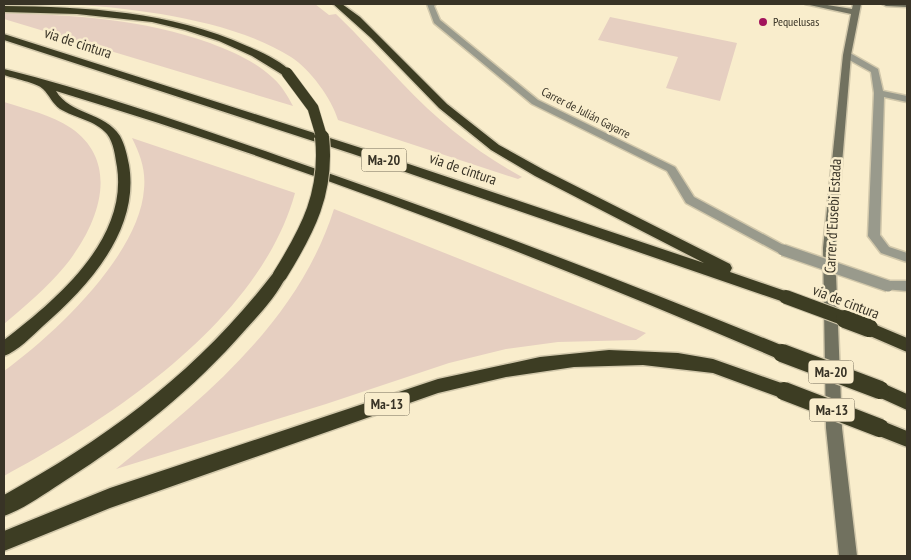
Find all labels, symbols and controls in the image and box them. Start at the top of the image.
place label: Pequelusas [773,14,819,29]
marker: Pequelusas [757,16,769,28]
street label: via de cintura [42,23,114,62]
street label: Carrer de Julián Gayarre [539,84,633,141]
road number: Ma-20 [362,148,406,172]
street label: via de cintura [427,148,499,189]
street label: Carrer d'Eusebi Estada [820,158,845,274]
street label: via de cintura [810,280,882,323]
road number: Ma-20 [808,361,854,384]
road number: Ma-13 [364,392,410,416]
road number: Ma-13 [810,398,854,422]

